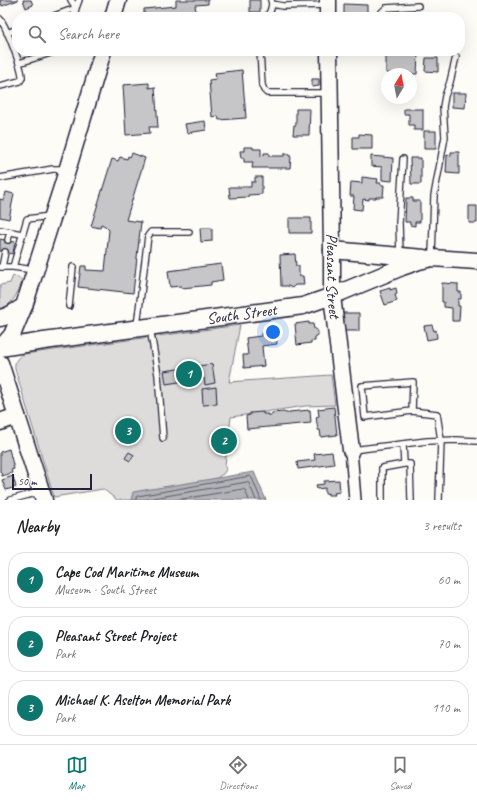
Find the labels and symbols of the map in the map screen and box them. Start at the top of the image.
north arrow [381,68,417,104]
street label: Pleasant Street [322,233,345,321]
street label: South Street [206,299,279,329]
your location [263,322,283,342]
pin: 1 [176,359,202,389]
pin: 3 [115,416,141,446]
pin: 2 [211,426,237,456]
scale bar [12,472,92,491]

